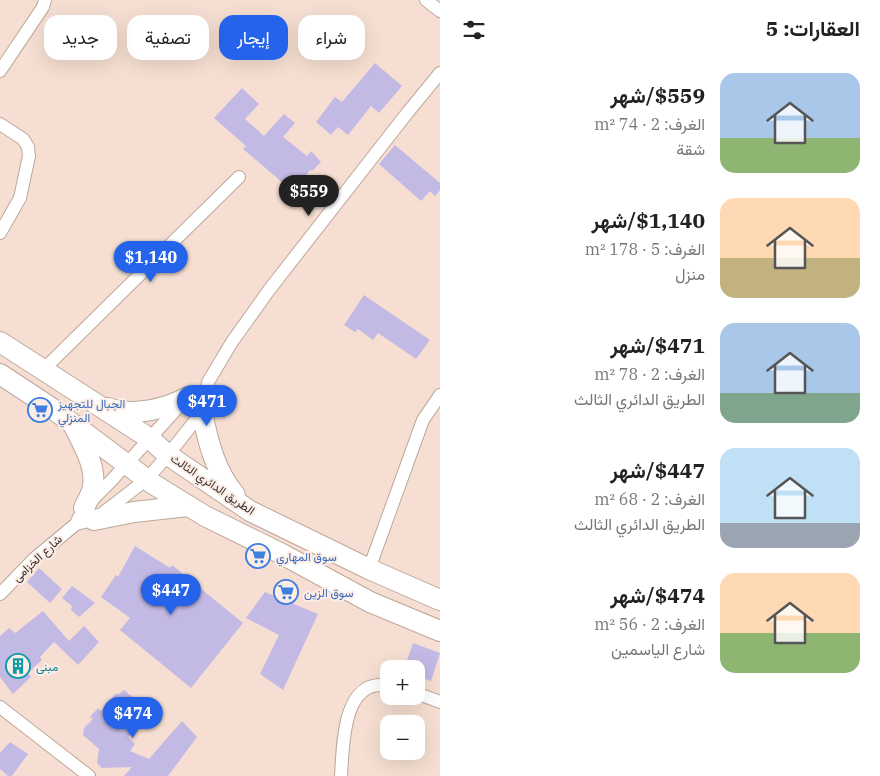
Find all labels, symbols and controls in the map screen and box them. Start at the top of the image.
text: العقارات: 5 [766,14,860,42]
chip: جديد [44,15,117,60]
chip: تصفية [127,15,209,60]
chip: إيجار [219,15,288,60]
chip: شراء [298,15,365,60]
icon: filters [460,16,488,44]
text: $559/شهر [610,81,705,109]
icon: home [760,93,820,153]
text: الغرف: 2 · 74 m² [594,114,705,134]
text: شقة [676,139,705,159]
pin: $559 [279,174,339,217]
text: $559 [290,181,328,201]
text: $1,140/شهر [592,206,705,234]
icon: home [760,218,820,278]
text: الغرف: 5 · 178 m² [585,239,705,259]
pin: $1,140 [110,240,192,283]
text: $1,140 [125,247,177,267]
text: منزل [675,264,705,284]
text: $471/شهر [610,331,705,359]
icon: home [760,343,820,403]
text: الغرف: 2 · 78 m² [594,364,705,384]
pin: $471 [177,384,237,427]
text: الطريق الدائري الثالث [574,389,705,409]
text: $471 [188,391,226,411]
place label: الجبال للتجهيز المنزلي [57,396,125,428]
supermarket icon: الجبال للتجهيز المنزلي [27,397,53,423]
street label: الطريق الدائري الثالث [166,450,258,520]
text: $447/شهر [610,456,705,484]
icon: home [760,468,820,528]
text: الغرف: 2 · 68 m² [594,489,705,509]
text: الطريق الدائري الثالث [574,514,705,534]
street label: شارع الخزامى [9,531,66,586]
supermarket icon: سوق المهاري [245,543,271,569]
place label: سوق المهاري [276,549,337,567]
pin: $447 [141,574,201,616]
supermarket icon: سوق الزين [273,579,299,605]
text: $447 [152,580,190,600]
text: $474/شهر [610,581,705,609]
place label: سوق الزين [304,585,354,601]
icon: home [760,593,820,653]
text: الغرف: 2 · 56 m² [594,614,705,634]
text: شارع الياسمين [611,639,705,659]
building icon: مبنى [5,653,31,679]
place label: مبنى [36,659,58,675]
map controls [380,660,425,760]
button: + [380,660,425,705]
pin: $474 [103,696,163,739]
text: $474 [114,703,152,723]
button: − [380,715,425,760]

